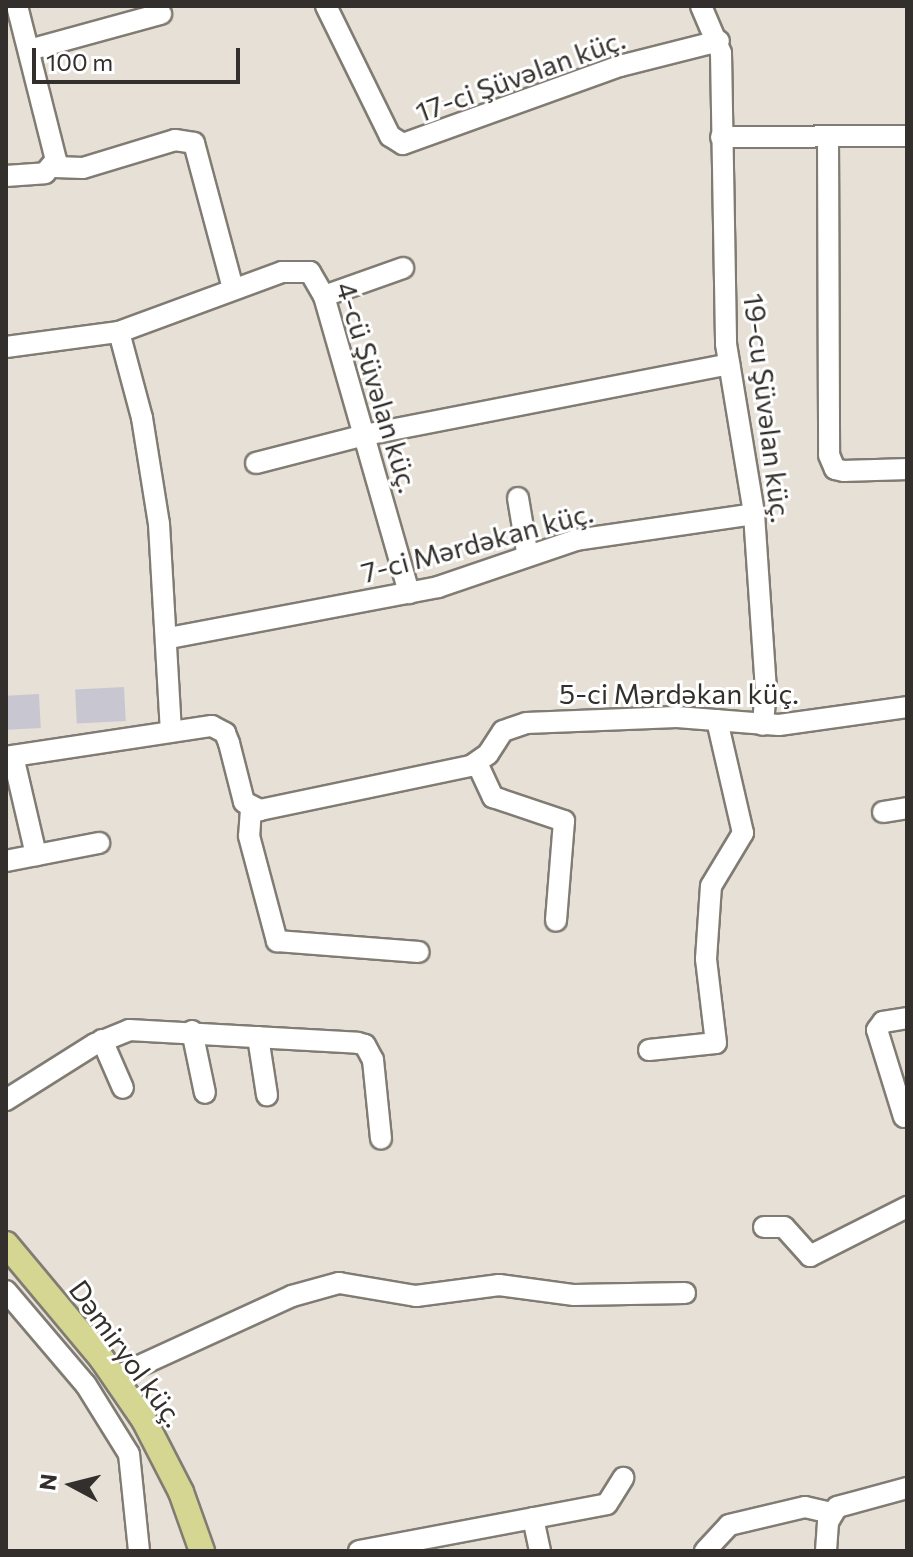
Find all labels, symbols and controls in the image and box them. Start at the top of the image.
street label: 17-ci Şüvəlan küç. [411,22,629,128]
scale bar [36,32,244,82]
text: 100 m [46,47,113,76]
street label: 4-cü Şüvəlan küç. [330,277,426,497]
street label: 19-cu Şüvəlan küç. [737,291,799,525]
street label: 7-ci Mərdəkan küç. [357,495,597,589]
street label: 5-ci Mərdəkan küç. [559,676,799,710]
street label: Dəmiryol küç. [63,1273,191,1433]
north arrow [32,1445,112,1525]
text: N [33,1472,62,1492]

